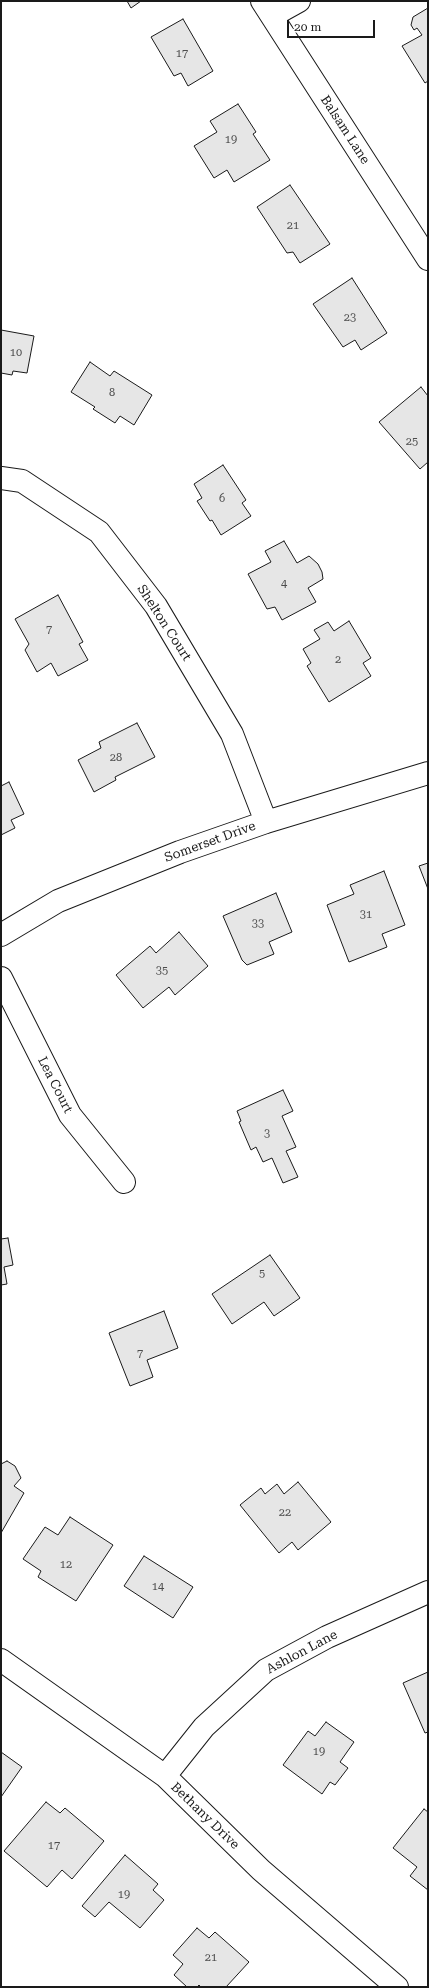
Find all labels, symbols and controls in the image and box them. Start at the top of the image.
scale bar [289,12,377,38]
text: 20 m [294,20,321,34]
house number: 17 [176,47,188,61]
street label: Balsam Lane [317,93,373,167]
house number: 19 [225,133,237,147]
house number: 21 [287,219,299,233]
house number: 23 [344,311,356,325]
house number: 10 [10,346,22,360]
house number: 8 [109,386,115,400]
house number: 25 [406,435,418,449]
house number: 6 [219,492,225,506]
house number: 4 [281,577,287,591]
street label: Shelton Court [134,582,194,664]
house number: 7 [46,623,52,637]
house number: 2 [335,653,341,667]
house number: 28 [110,751,122,765]
street label: Somerset Drive [162,818,258,866]
house number: 31 [360,908,372,922]
house number: 33 [252,917,264,931]
house number: 35 [156,964,168,978]
street label: Lea Court [34,1054,76,1116]
house number: 3 [264,1127,270,1141]
house number: 5 [259,1267,265,1281]
house number: 7 [137,1347,143,1361]
house number: 22 [279,1506,291,1520]
house number: 12 [60,1558,72,1572]
house number: 14 [152,1580,164,1594]
street label: Ashlon Lane [264,1627,340,1677]
house number: 19 [313,1745,325,1759]
street label: Bethany Drive [167,1779,243,1853]
house number: 17 [48,1839,60,1853]
house number: 19 [118,1888,130,1902]
house number: 21 [205,1951,217,1965]

